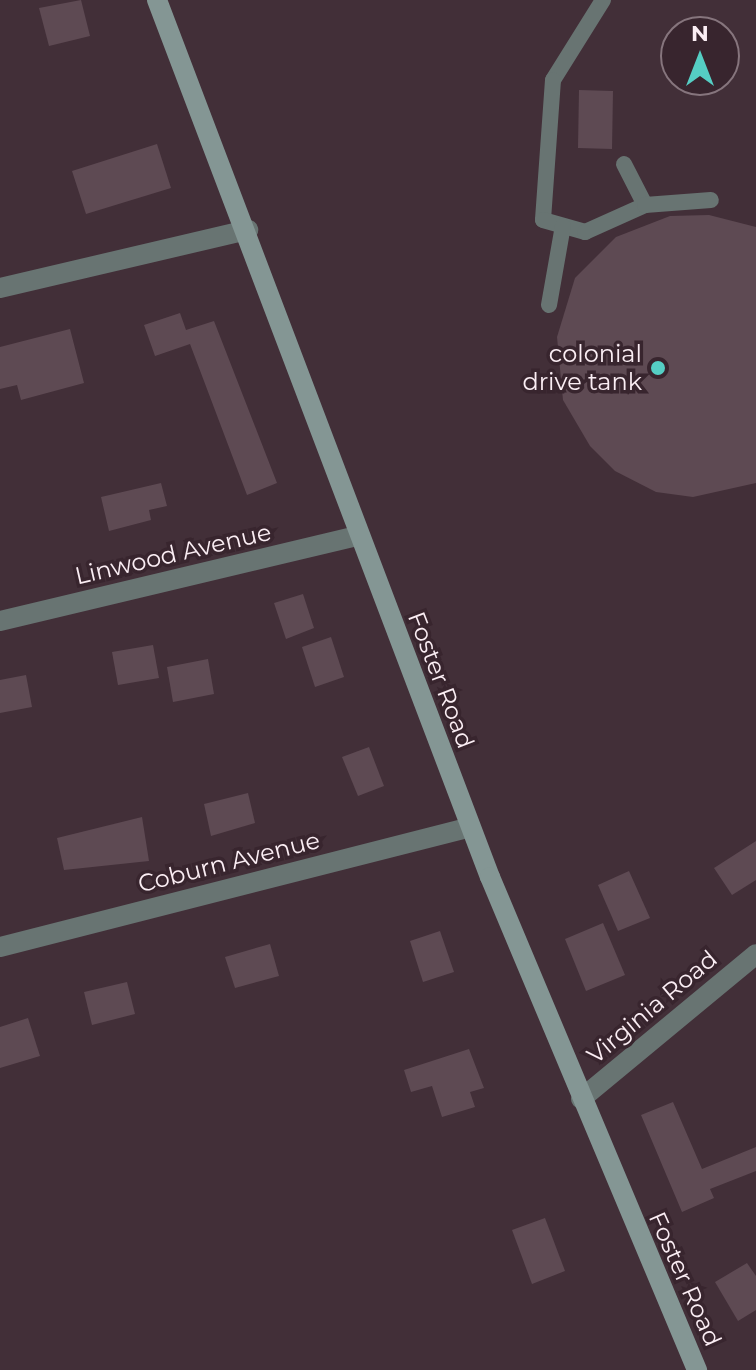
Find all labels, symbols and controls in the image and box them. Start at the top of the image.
north arrow [660,16,740,96]
text: N [691,20,709,47]
place label: colonial drive tank [522,340,642,396]
marker: colonial drive tank [649,359,667,377]
street label: Linwood Avenue [72,517,274,591]
street label: Foster Road [402,608,480,752]
street label: Coburn Avenue [135,825,323,899]
street label: Virginia Road [581,944,723,1070]
street label: Foster Road [643,1207,727,1351]

